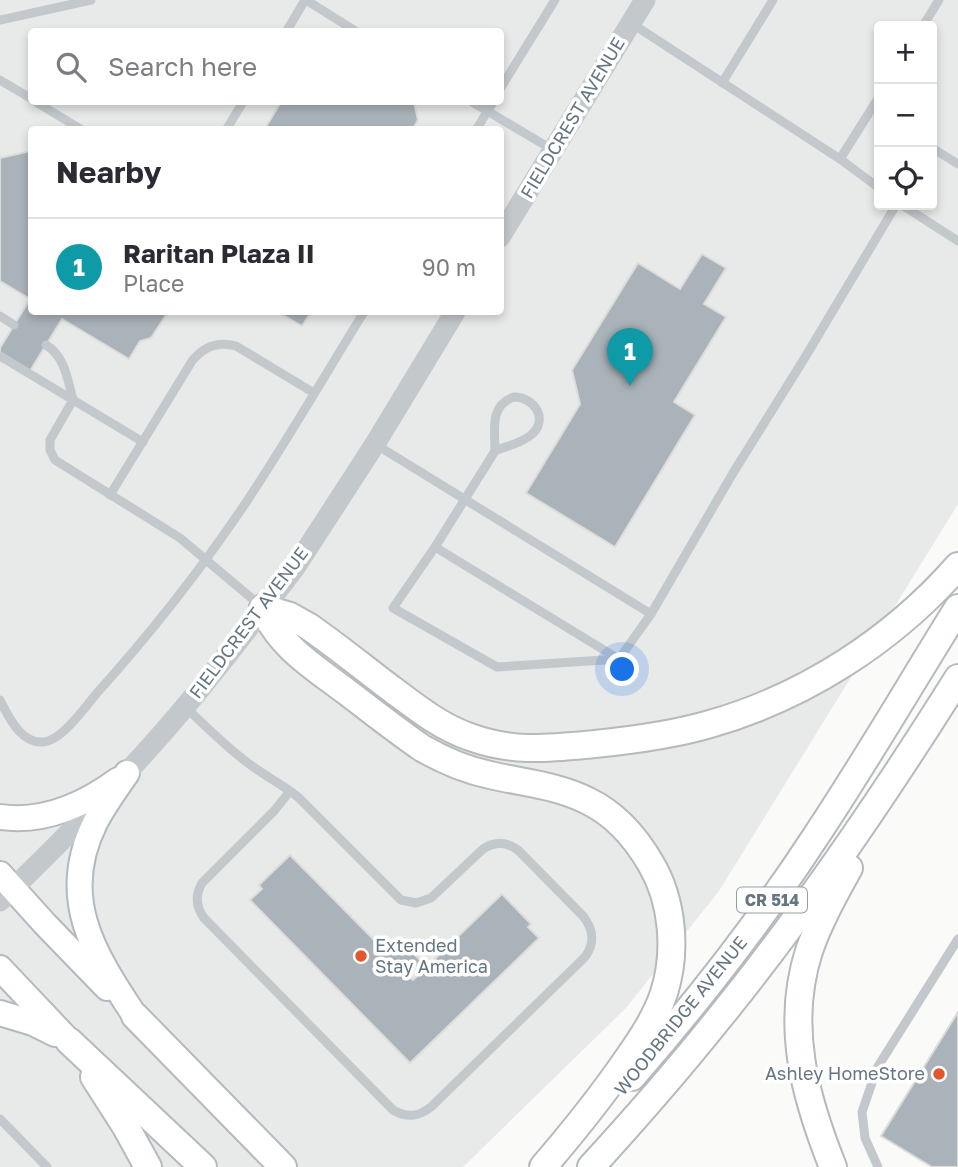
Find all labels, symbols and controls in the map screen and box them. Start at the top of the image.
map controls [874,21,937,210]
button: + [874,21,937,84]
search box [28,28,504,105]
street label: FIELDCREST AVENUE [515,33,629,202]
icon: search [52,48,90,86]
text: Search here [108,51,257,82]
button: − [874,84,937,147]
button: locate [874,147,937,210]
text: Nearby [56,154,161,190]
text: Raritan Plaza II [123,238,314,269]
text: 1 [73,253,85,281]
text: 90 m [422,253,476,281]
text: Place [123,269,184,297]
pin: 1 [607,328,653,386]
street label: FIELDCREST AVENUE [184,542,312,702]
your location [605,652,639,686]
road number: CR 514 [737,888,807,912]
street label: WOODBRIDGE AVENUE [609,931,751,1099]
place label: Extended Stay America [375,934,488,977]
marker: Extended Stay America [353,948,369,964]
place label: Ashley HomeStore [765,1062,925,1084]
marker: Ashley HomeStore [931,1066,947,1082]

